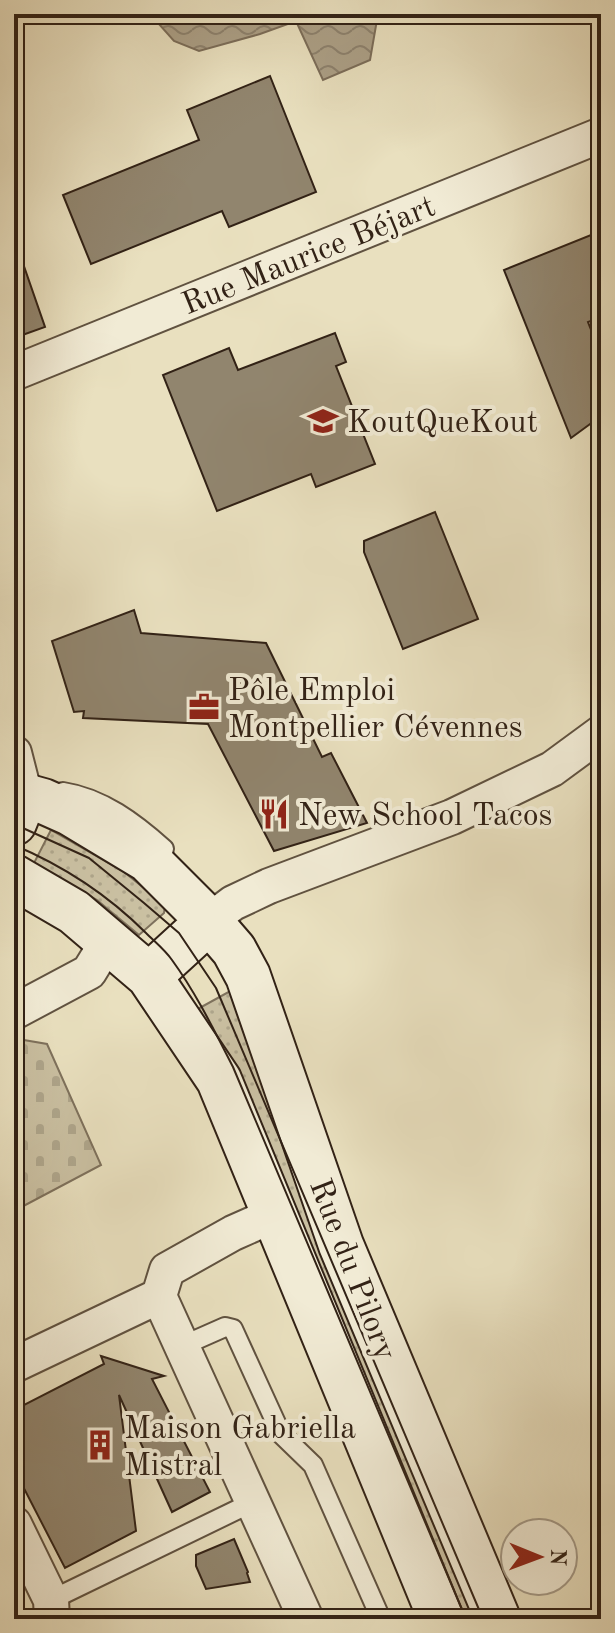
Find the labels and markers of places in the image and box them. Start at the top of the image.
school or university icon: KoutQueKout [306,404,340,438]
place label: KoutQueKout [347,408,538,440]
place label: Pôle Emploi Montpellier Cévennes [228,676,523,745]
office icon: Pôle Emploi Montpellier Cévennes [187,690,221,724]
restaurant icon: New School Tacos [257,797,291,831]
place label: New School Tacos [298,801,552,833]
place label: Maison Gabriella Mistral [124,1414,356,1483]
building icon: Maison Gabriella Mistral [83,1428,117,1462]

